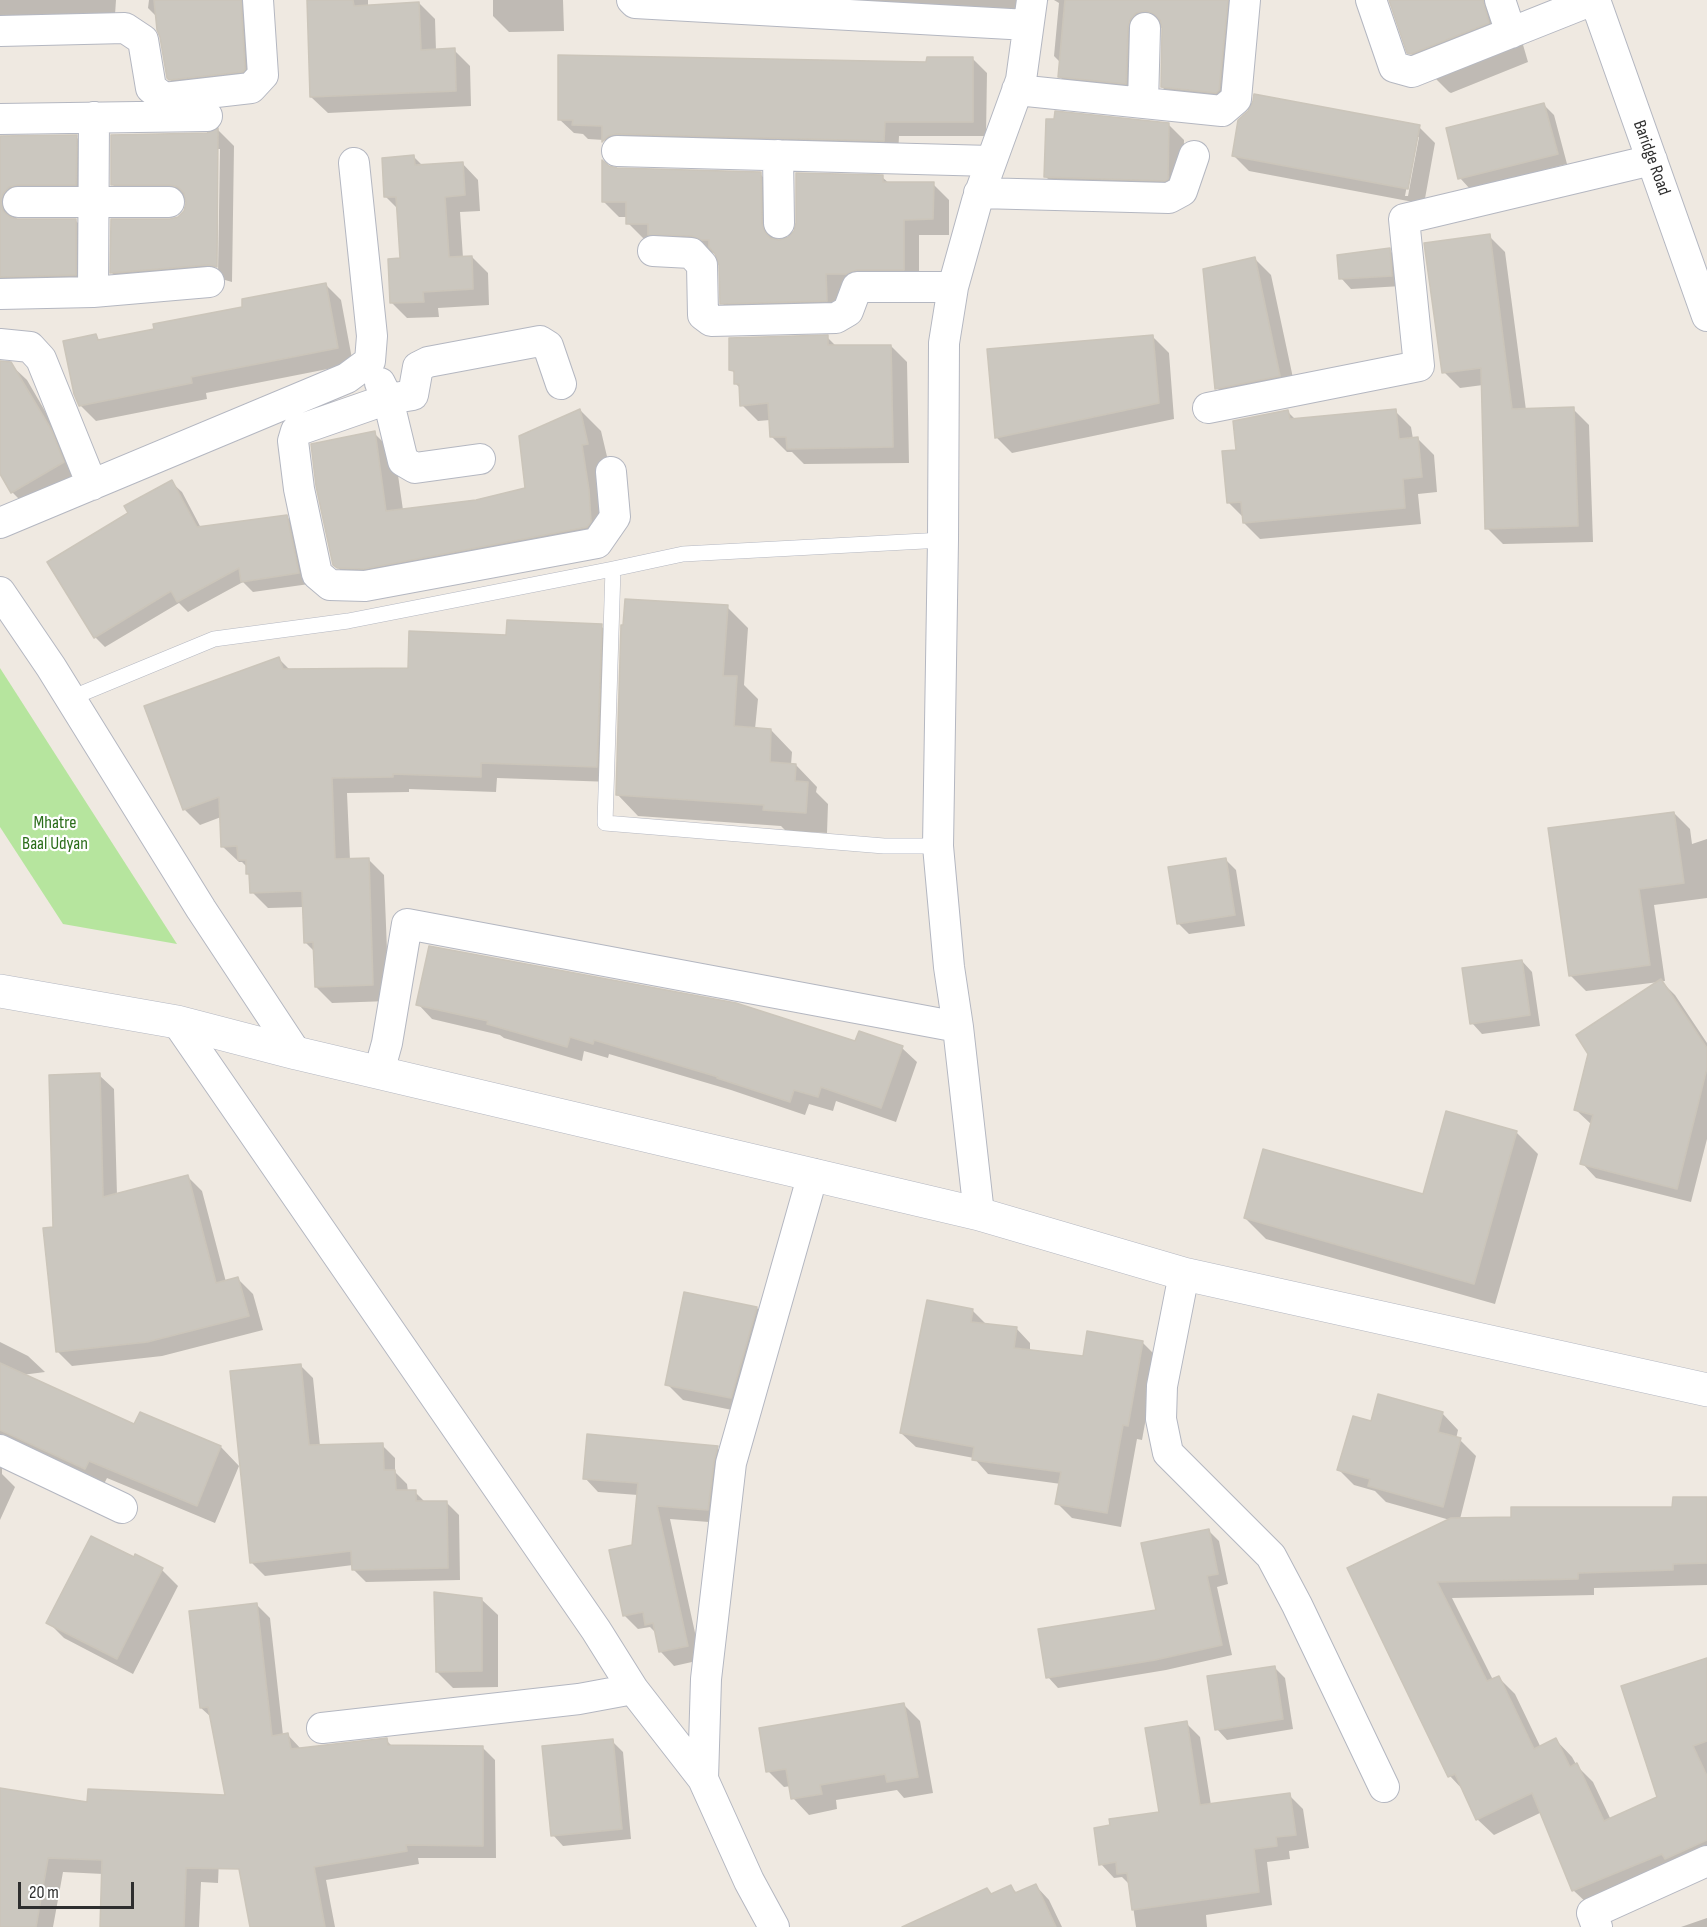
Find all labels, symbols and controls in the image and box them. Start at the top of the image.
street label: Baridge Road [1627,118,1675,198]
park label: Mhatre Baal Udyan [22,812,88,854]
scale bar [21,1870,136,1908]
text: 20 m [29,1882,59,1903]

